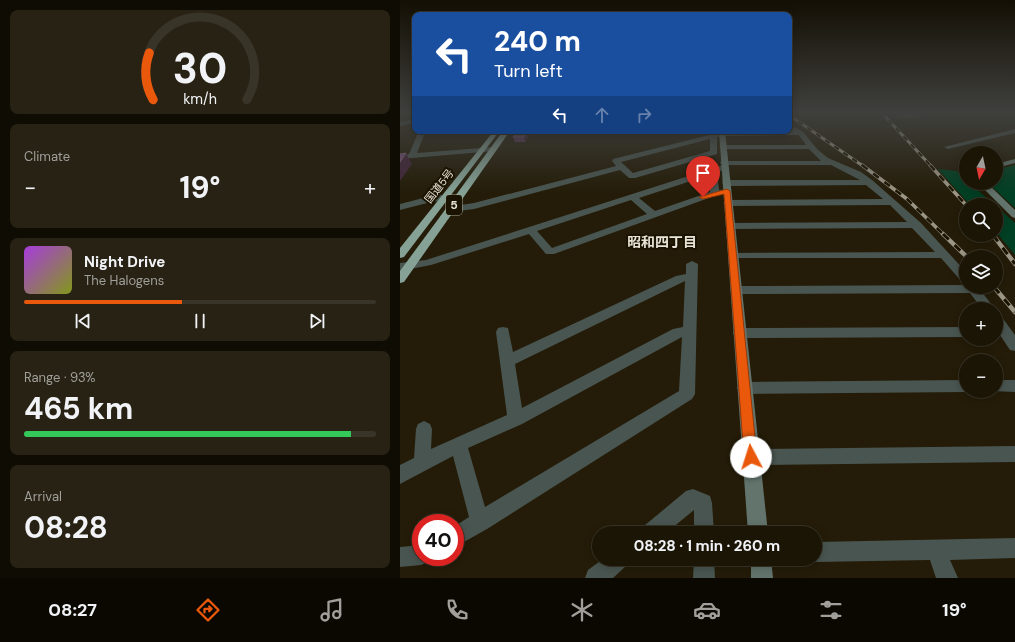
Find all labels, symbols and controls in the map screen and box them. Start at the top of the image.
text: 240 m [494,23,581,60]
icon: left [428,28,480,80]
text: 30 [173,42,227,96]
text: Turn left [494,59,563,83]
text: km/h [183,90,217,108]
icon: left [549,104,571,126]
icon: ahead [591,104,613,126]
icon: right [633,104,655,126]
north arrow [959,146,1003,190]
map controls [959,146,1003,398]
text: Climate [24,148,70,165]
pin [686,156,720,197]
icon: arrive [692,162,714,184]
street label: 国道5号 [422,166,456,206]
text: 19° [180,168,220,207]
text: − [24,173,36,202]
text: + [364,173,376,202]
road number: 5 [446,195,462,215]
button: search [959,198,1003,242]
district label: 昭和四丁目 [627,233,697,251]
button: layers [959,250,1003,294]
text: Night Drive [84,252,165,272]
text: The Halogens [84,272,164,289]
button: + [959,302,1003,346]
icon: previous [72,310,94,332]
icon: pause [189,310,211,332]
icon: next [306,310,328,332]
button: − [959,354,1003,398]
text: Range · 93% [24,369,96,386]
text: 465 km [24,389,133,428]
position arrow [730,436,772,478]
text: Arrival [24,488,62,505]
text: 08:28 [24,508,108,547]
speed limit sign: 40 [412,514,464,566]
text: 08:28 · 1 min · 260 m [634,536,780,556]
icon: directions [194,596,222,624]
icon: music [318,596,346,624]
icon: phone [443,596,471,624]
icon: climate [568,596,596,624]
icon: car [693,596,721,624]
icon: filters [817,596,845,624]
text: 08:27 [48,598,97,622]
text: 19° [942,598,967,622]

